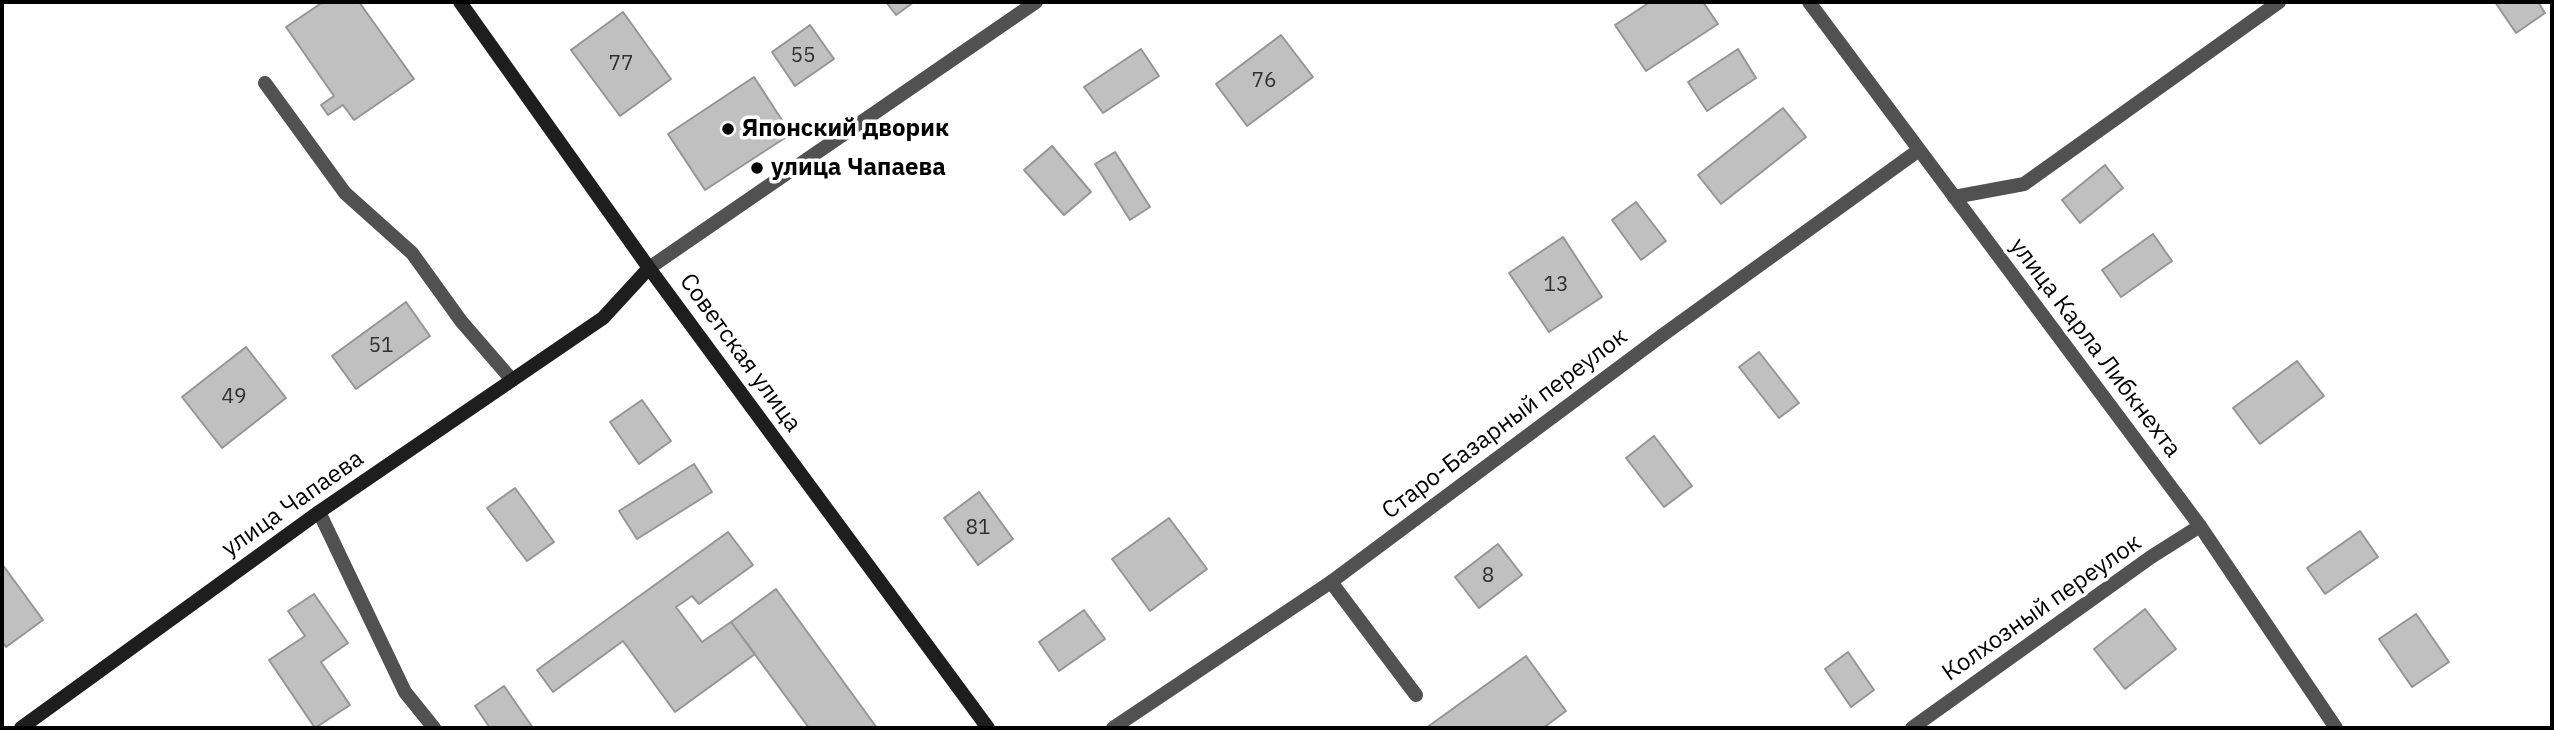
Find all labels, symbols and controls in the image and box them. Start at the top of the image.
house number: 55 [790,43,816,69]
house number: 77 [608,51,634,77]
house number: 76 [1251,68,1277,94]
place label: Японский дворик [742,115,949,143]
marker: Японский дворик [720,121,736,137]
place label: улица Чапаева [771,154,946,182]
marker: улица Чапаева [749,160,765,176]
street label: улица Карла Либкнехта [2003,233,2187,463]
street label: Советская улица [673,268,807,438]
house number: 13 [1543,272,1569,298]
street label: Старо-Базарный переулок [1377,322,1633,526]
house number: 51 [368,333,394,359]
house number: 49 [221,384,247,410]
street label: улица Чапаева [217,445,369,563]
house number: 81 [965,515,991,541]
street label: Колхозный переулок [1937,528,2147,688]
house number: 8 [1482,563,1494,589]

